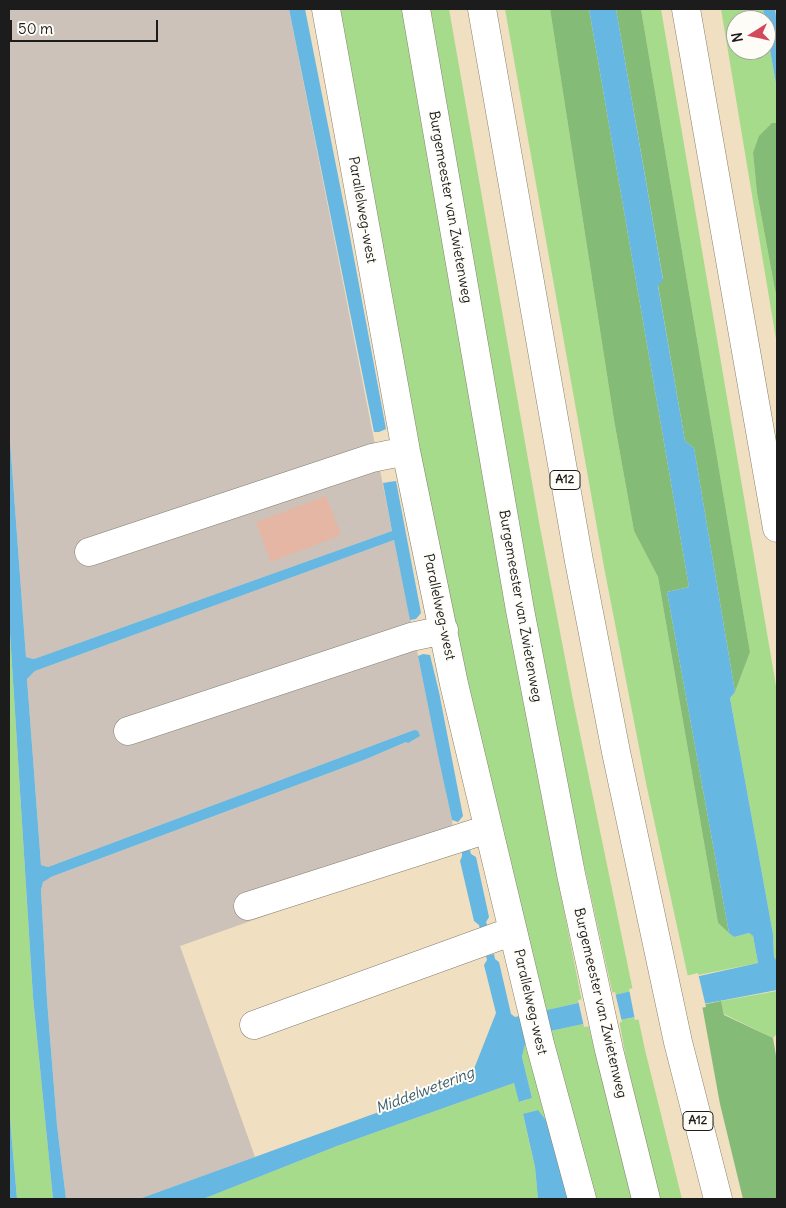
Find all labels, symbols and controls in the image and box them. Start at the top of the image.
scale bar [12,10,160,42]
north arrow [726,10,776,60]
text: 50 m [18,19,53,38]
text: N [728,31,747,44]
street label: Burgemeester van Zwietenweg [425,110,475,304]
street label: Parallelweg-west [344,155,380,265]
road number: A12 [550,470,580,490]
street label: Burgemeester van Zwietenweg [495,509,545,703]
street label: Parallelweg-west [420,552,458,662]
street label: Burgemeester van Zwietenweg [570,906,630,1100]
street label: Parallelweg-west [510,947,550,1057]
water label: Middelwetering [373,1064,477,1118]
road number: A12 [683,1112,713,1130]

